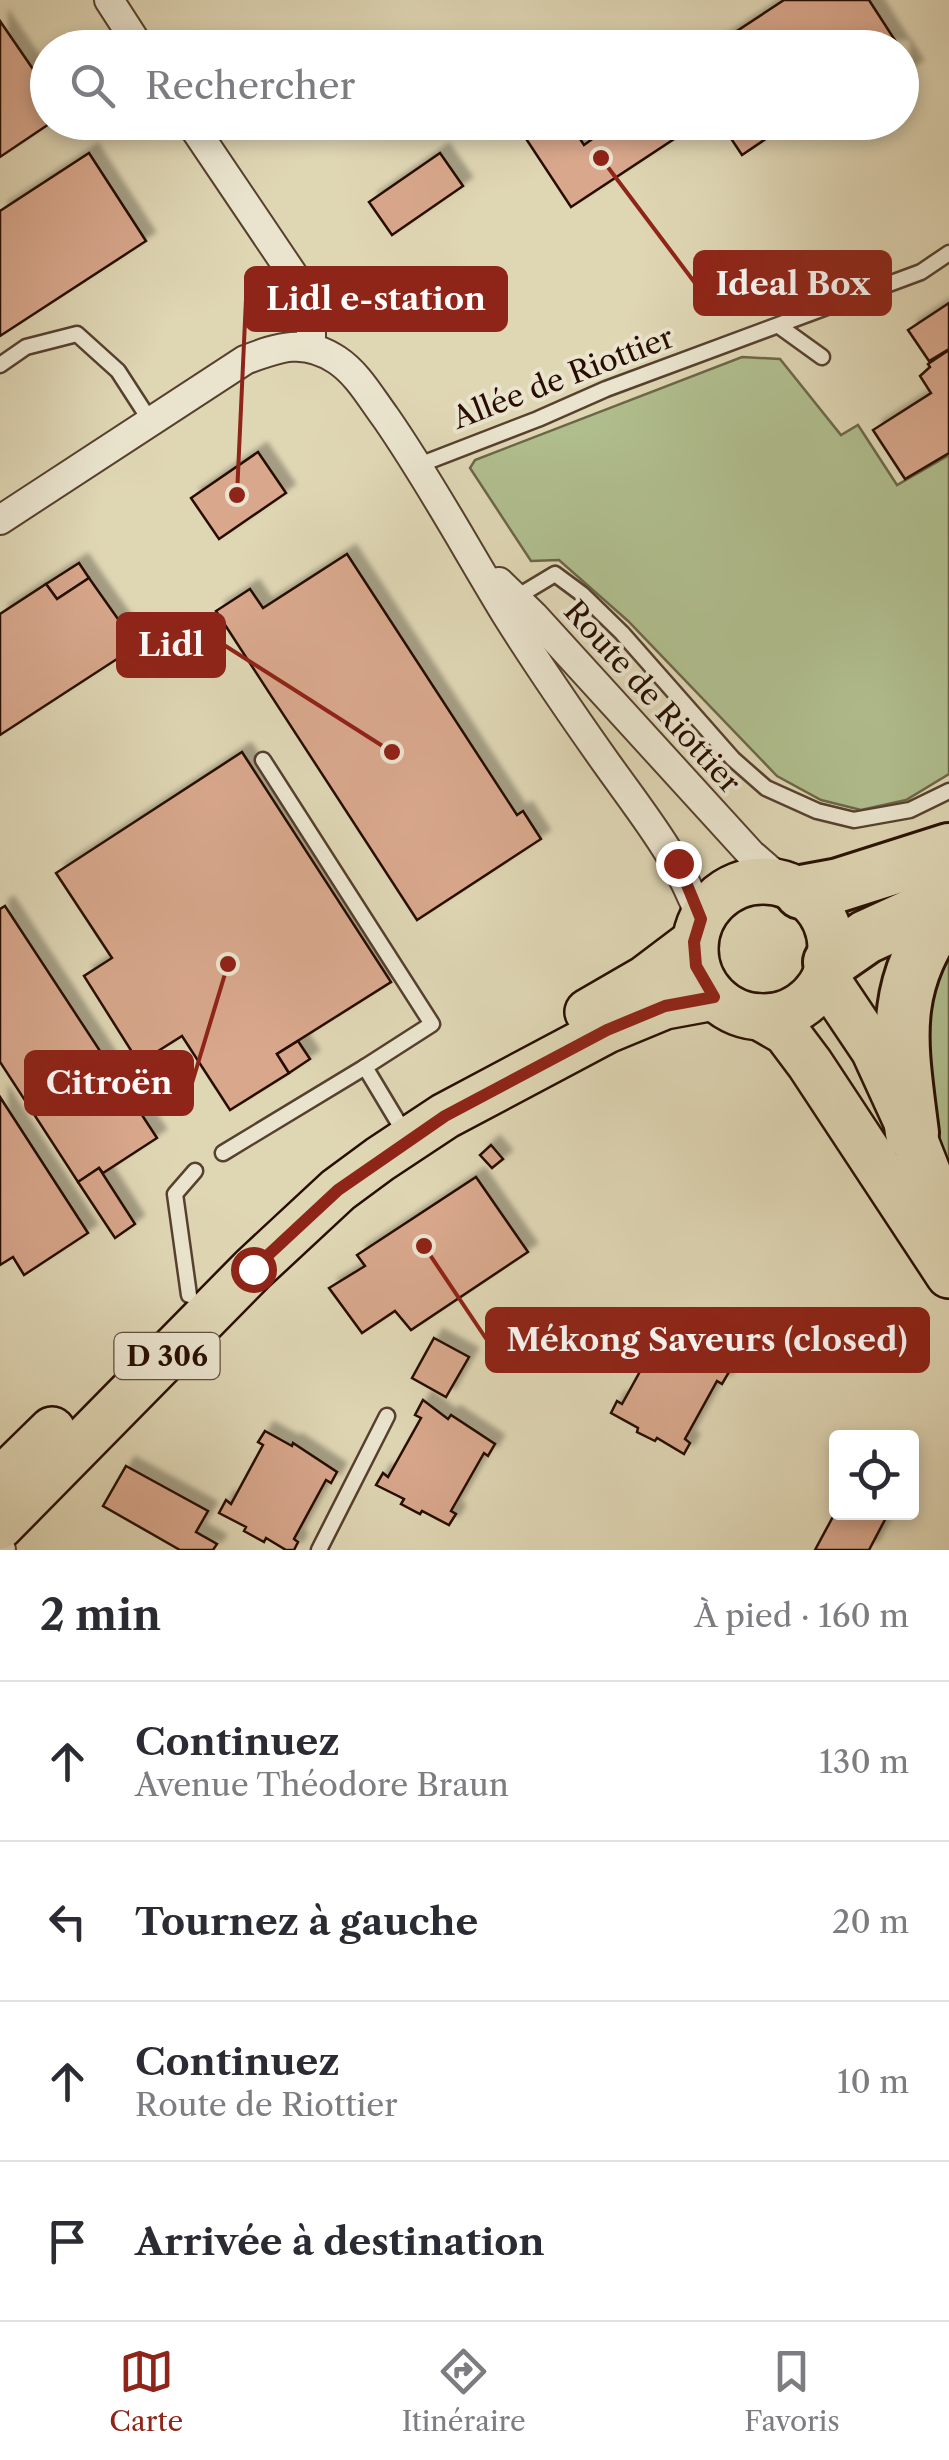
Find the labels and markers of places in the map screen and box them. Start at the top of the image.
callout: Ideal Box [695,252,890,314]
callout: Lidl e-station [246,268,506,330]
callout: Lidl [118,614,224,676]
callout: Citroën [26,1052,192,1114]
callout: Mékong Saveurs (closed) [487,1309,928,1371]

